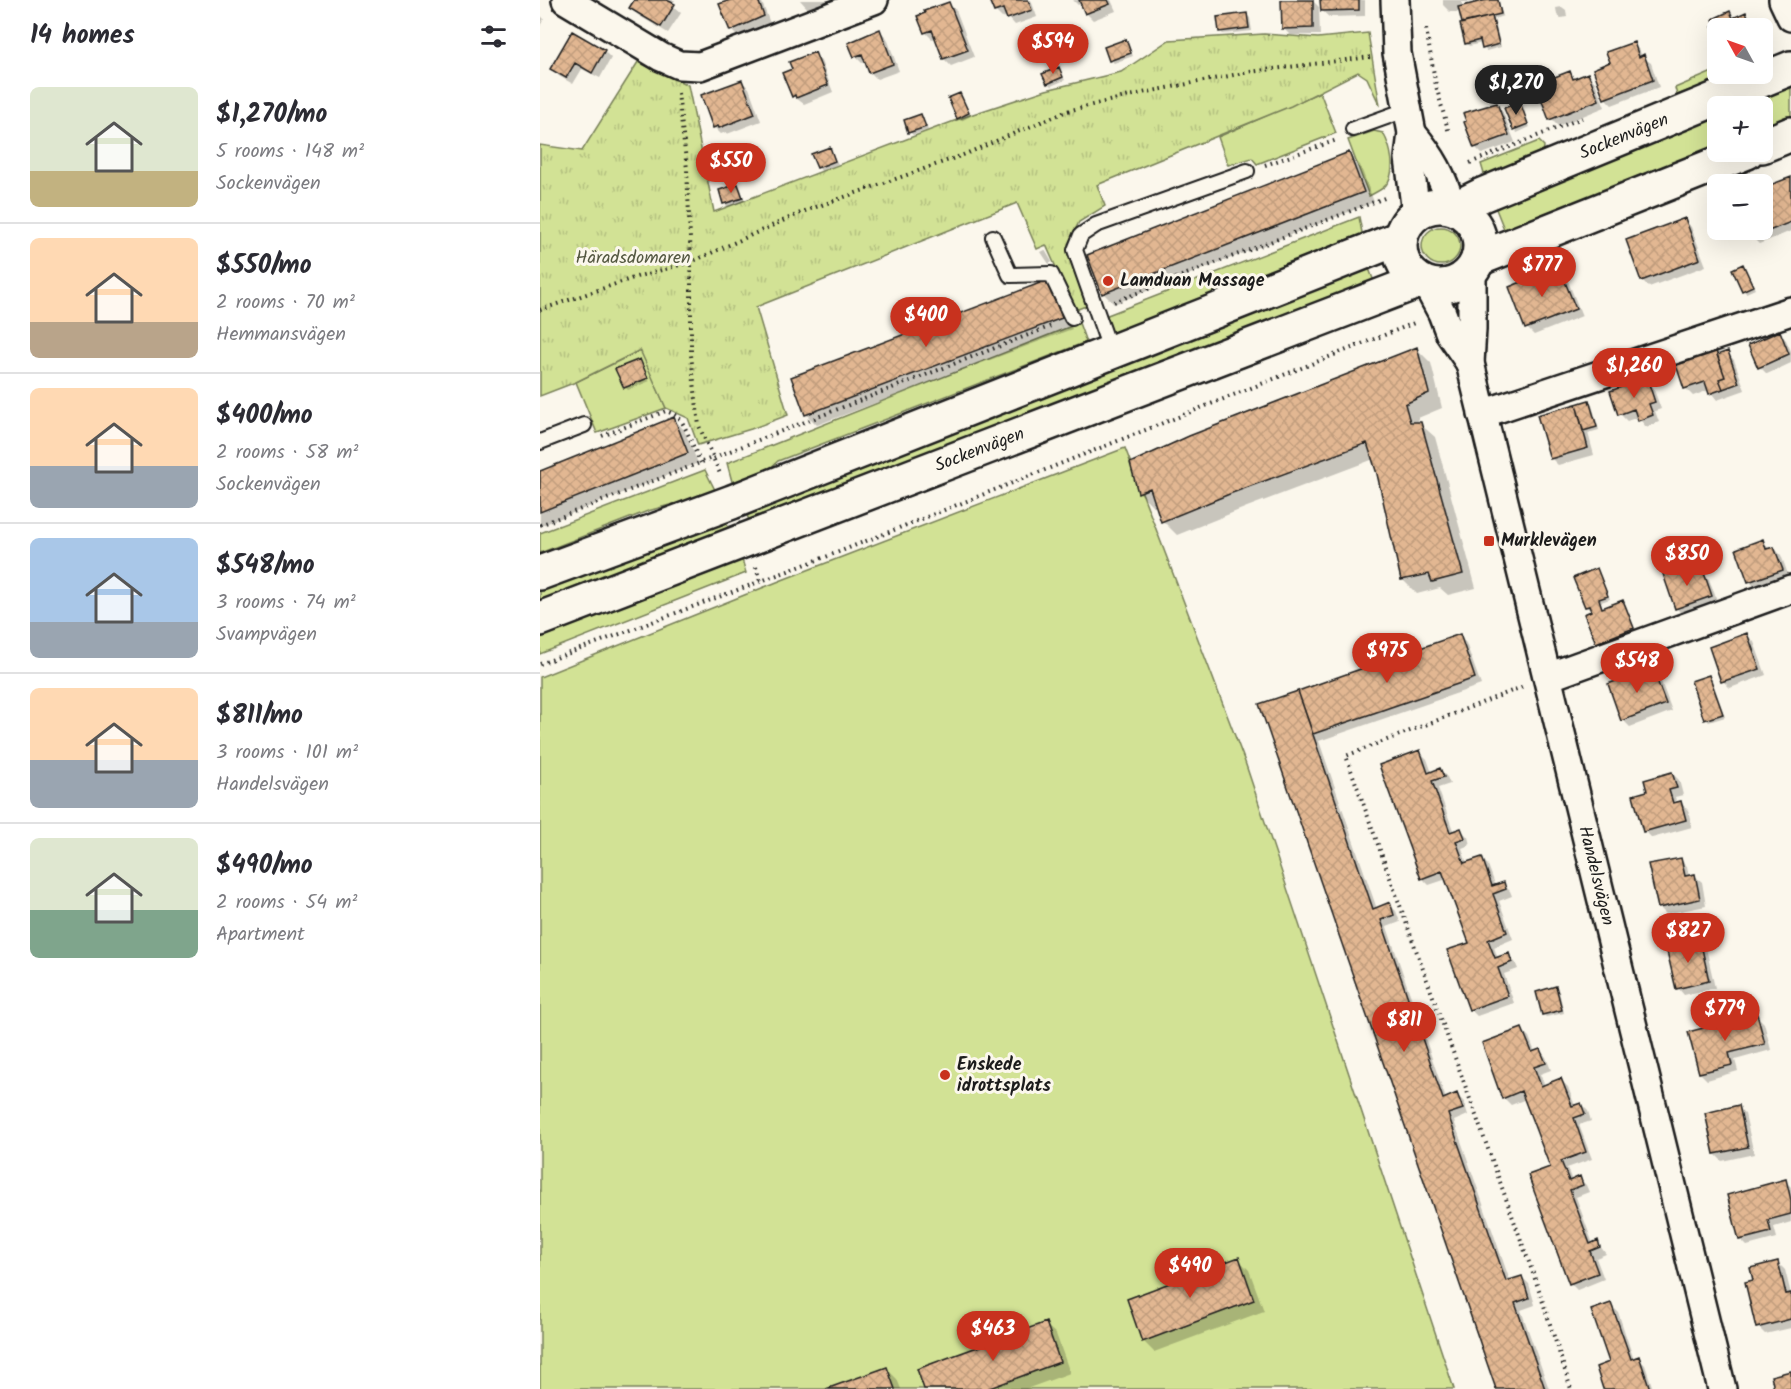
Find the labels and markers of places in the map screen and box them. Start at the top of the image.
pin: $594 [1017,24,1089,75]
pin: $1,270 [1467,65,1565,116]
pin: $550 [695,143,767,194]
pin: $777 [1506,247,1578,298]
place label: Lamduan Massage [1120,267,1265,296]
marker: Lamduan Massage [1101,274,1115,288]
pin: $400 [890,297,962,348]
pin: $1,260 [1585,348,1683,399]
place label: Murklevägen [1501,527,1597,556]
marker: Murklevägen [1482,534,1496,548]
pin: $850 [1651,536,1723,587]
pin: $975 [1351,633,1423,684]
pin: $548 [1601,643,1673,694]
pin: $827 [1652,913,1724,964]
pin: $779 [1689,991,1761,1042]
pin: $811 [1368,1002,1440,1053]
place label: Enskede idrottsplats [957,1051,1052,1101]
marker: Enskede idrottsplats [938,1068,952,1082]
pin: $490 [1154,1248,1226,1299]
pin: $463 [957,1311,1029,1362]

